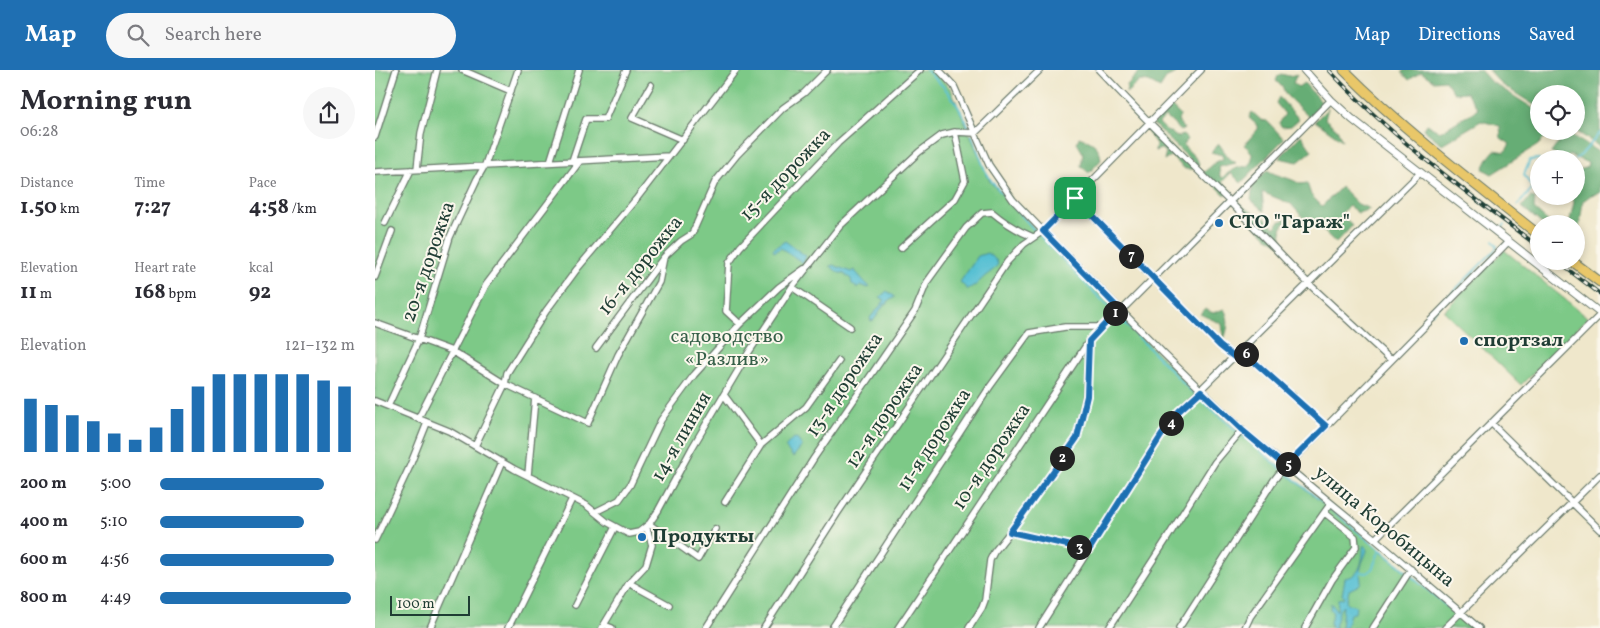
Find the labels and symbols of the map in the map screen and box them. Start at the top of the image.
street label: 15-я дорожка [734,122,838,228]
pin [1054,177,1096,219]
street label: 20-я дорожка [395,198,463,326]
place label: СТО "Гараж" [1229,209,1350,237]
street label: 16-я дорожка [592,210,690,322]
marker: СТО "Гараж" [1213,217,1225,229]
pin: 7 [1119,244,1143,268]
pin: 1 [1103,300,1127,326]
park label: садоводство «Разлив» [671,323,783,374]
street label: 13-я дорожка [800,327,890,443]
place label: спортзал [1474,327,1564,355]
marker: спортзал [1458,335,1470,347]
pin: 6 [1233,342,1259,366]
street label: 12-я дорожка [839,358,931,474]
street label: 11-я дорожка [891,383,979,497]
street label: 14-я линия [645,387,719,487]
street label: 10-я дорожка [946,398,1038,516]
pin: 4 [1159,410,1183,436]
pin: 2 [1049,446,1075,470]
pin: 5 [1275,452,1301,476]
street label: улица Коробицына [1307,460,1461,595]
place label: Продукты [652,523,755,551]
marker: Продукты [636,531,648,543]
pin: 3 [1067,534,1091,560]
scale bar [390,593,470,616]

